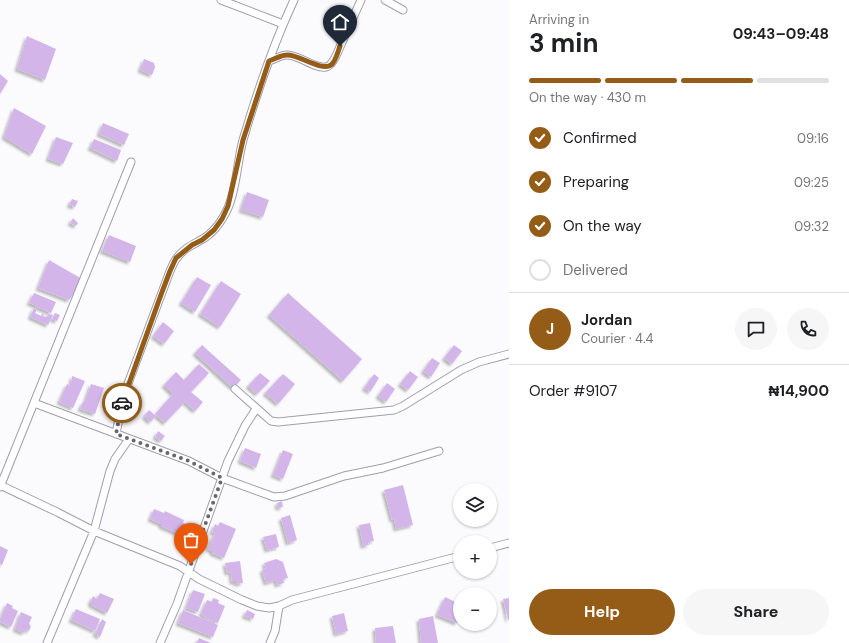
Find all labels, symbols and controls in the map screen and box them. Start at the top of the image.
pin [323,5,357,46]
icon: home [329,11,351,33]
text: Arriving in [529,11,589,28]
text: 09:43–09:48 [733,24,829,44]
text: 3 min [529,26,598,60]
text: On the way · 430 m [529,89,646,106]
icon: check [529,127,551,149]
text: Confirmed [563,128,637,148]
text: 09:16 [797,130,829,147]
icon: check [529,171,551,193]
text: Preparing [563,172,629,192]
text: 09:25 [794,174,829,191]
icon: check [529,215,551,237]
text: On the way [563,216,642,236]
text: 09:32 [794,218,829,235]
text: Delivered [563,260,628,280]
button: chat [735,308,777,350]
button: phone [787,308,829,350]
text: Jordan [581,310,632,330]
text: J [546,319,554,339]
text: Courier · 4.4 [581,330,653,347]
text: Order #9107 [529,381,617,401]
text: ₦14,900 [769,381,829,401]
courier [102,383,142,423]
icon: car [111,392,133,414]
map controls [453,483,497,631]
button: layers [453,483,497,527]
pin [174,523,208,564]
icon: bag [180,529,202,551]
button: + [453,535,497,579]
button: − [453,587,497,631]
button: Help [529,589,675,635]
button: Share [683,589,829,635]

